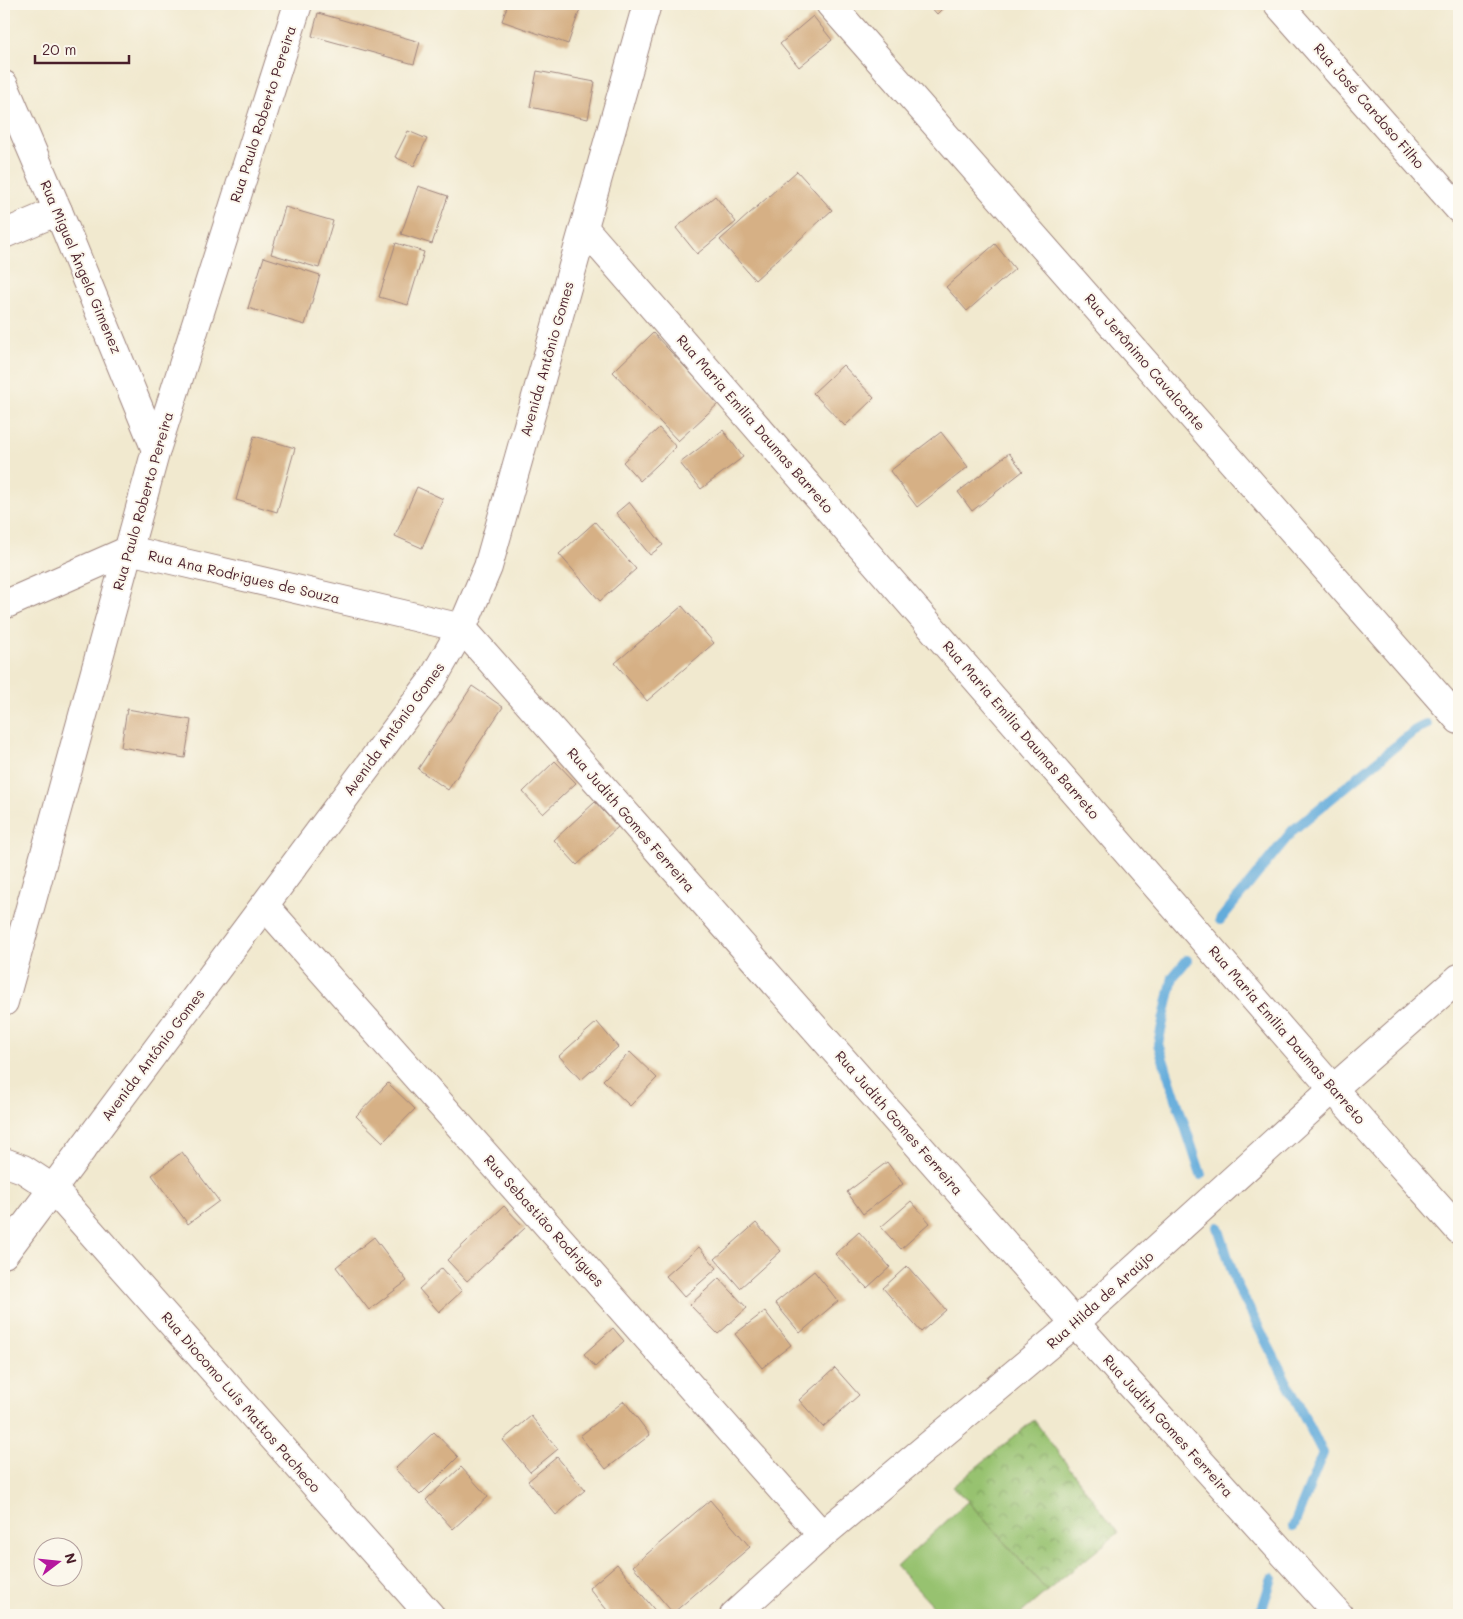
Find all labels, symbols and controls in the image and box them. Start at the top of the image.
street label: Rua Paulo Roberto Pereira [225,23,300,205]
scale bar [35,32,129,64]
text: 20 m [42,39,76,59]
street label: Rua José Cardoso Filho [1310,39,1429,172]
street label: Rua Miguel Ângelo Gimenez [36,177,127,357]
street label: Avenida Antônio Gomes [515,279,578,439]
street label: Rua Jerônimo Cavalcante [1081,289,1210,434]
street label: Rua Maria Emilia Daumas Barreto [673,330,838,517]
street label: Rua Paulo Roberto Pereira [108,409,177,592]
street label: Rua Ana Rodrigues de Souza [146,545,342,608]
street label: Rua Maria Emilia Daumas Barreto [939,636,1104,823]
street label: Avenida Antônio Gomes [339,658,448,799]
street label: Rua Judith Gomes Ferreira [563,743,700,896]
street label: Rua Maria Emilia Daumas Barreto [1205,941,1370,1128]
street label: Avenida Antônio Gomes [97,985,208,1125]
street label: Rua Judith Gomes Ferreira [831,1046,968,1199]
street label: Rua Sebastião Rodrigues [480,1151,609,1291]
street label: Rua Hilda de Araújo [1042,1246,1157,1353]
street label: Rua Diocomo Luís Mattos Pacheco [158,1307,325,1496]
street label: Rua Judith Gomes Ferreira [1099,1350,1238,1501]
north arrow [32,1536,82,1586]
text: N [60,1551,82,1566]

